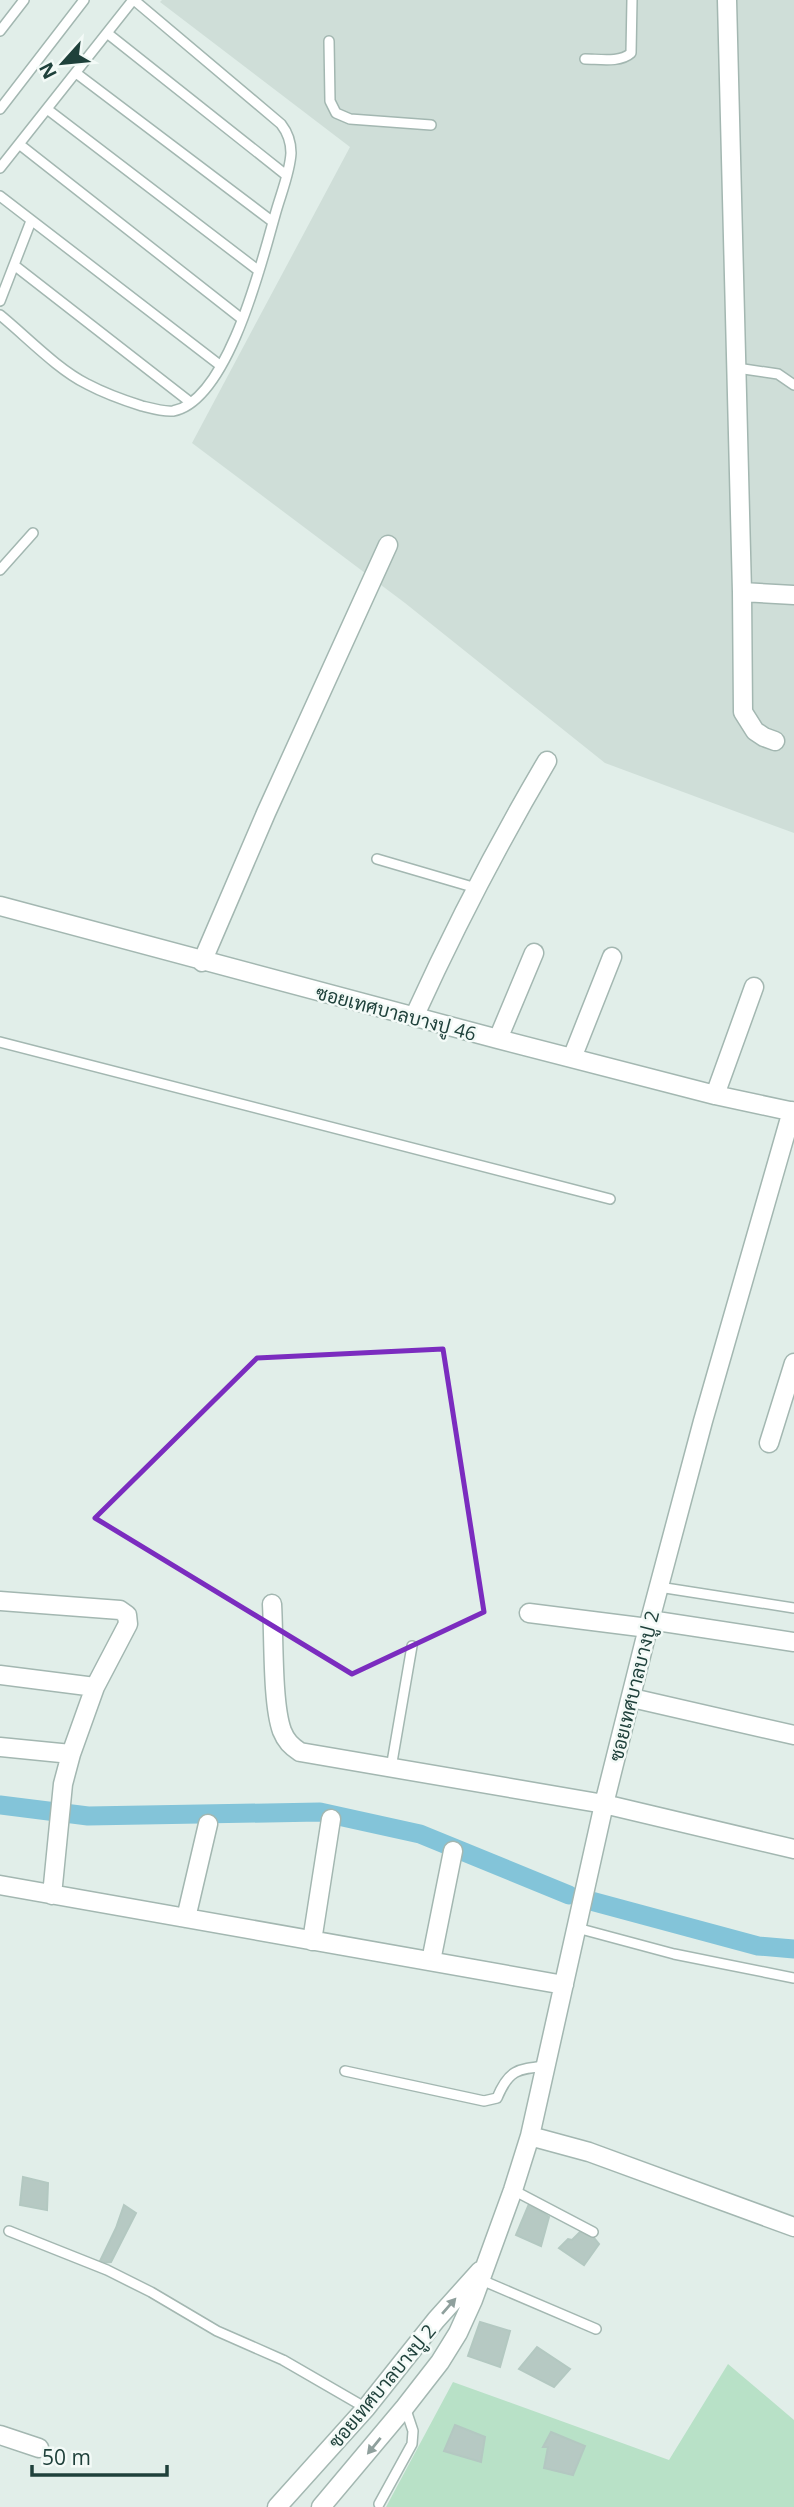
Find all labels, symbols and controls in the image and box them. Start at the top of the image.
north arrow [28,28,98,98]
text: N [33,58,63,84]
street label: ซอยเทศบาลบางปู 46 [313,979,479,1048]
street label: ซอยเทศบาลบางปู 2 [603,1608,666,1764]
one-way arrow [440,2298,456,2315]
street label: ซอยเทศบาลบางปู 2 [322,2319,442,2454]
scale bar [32,2434,166,2478]
one-way arrow [367,2437,382,2454]
text: 50 m [42,2443,91,2471]

